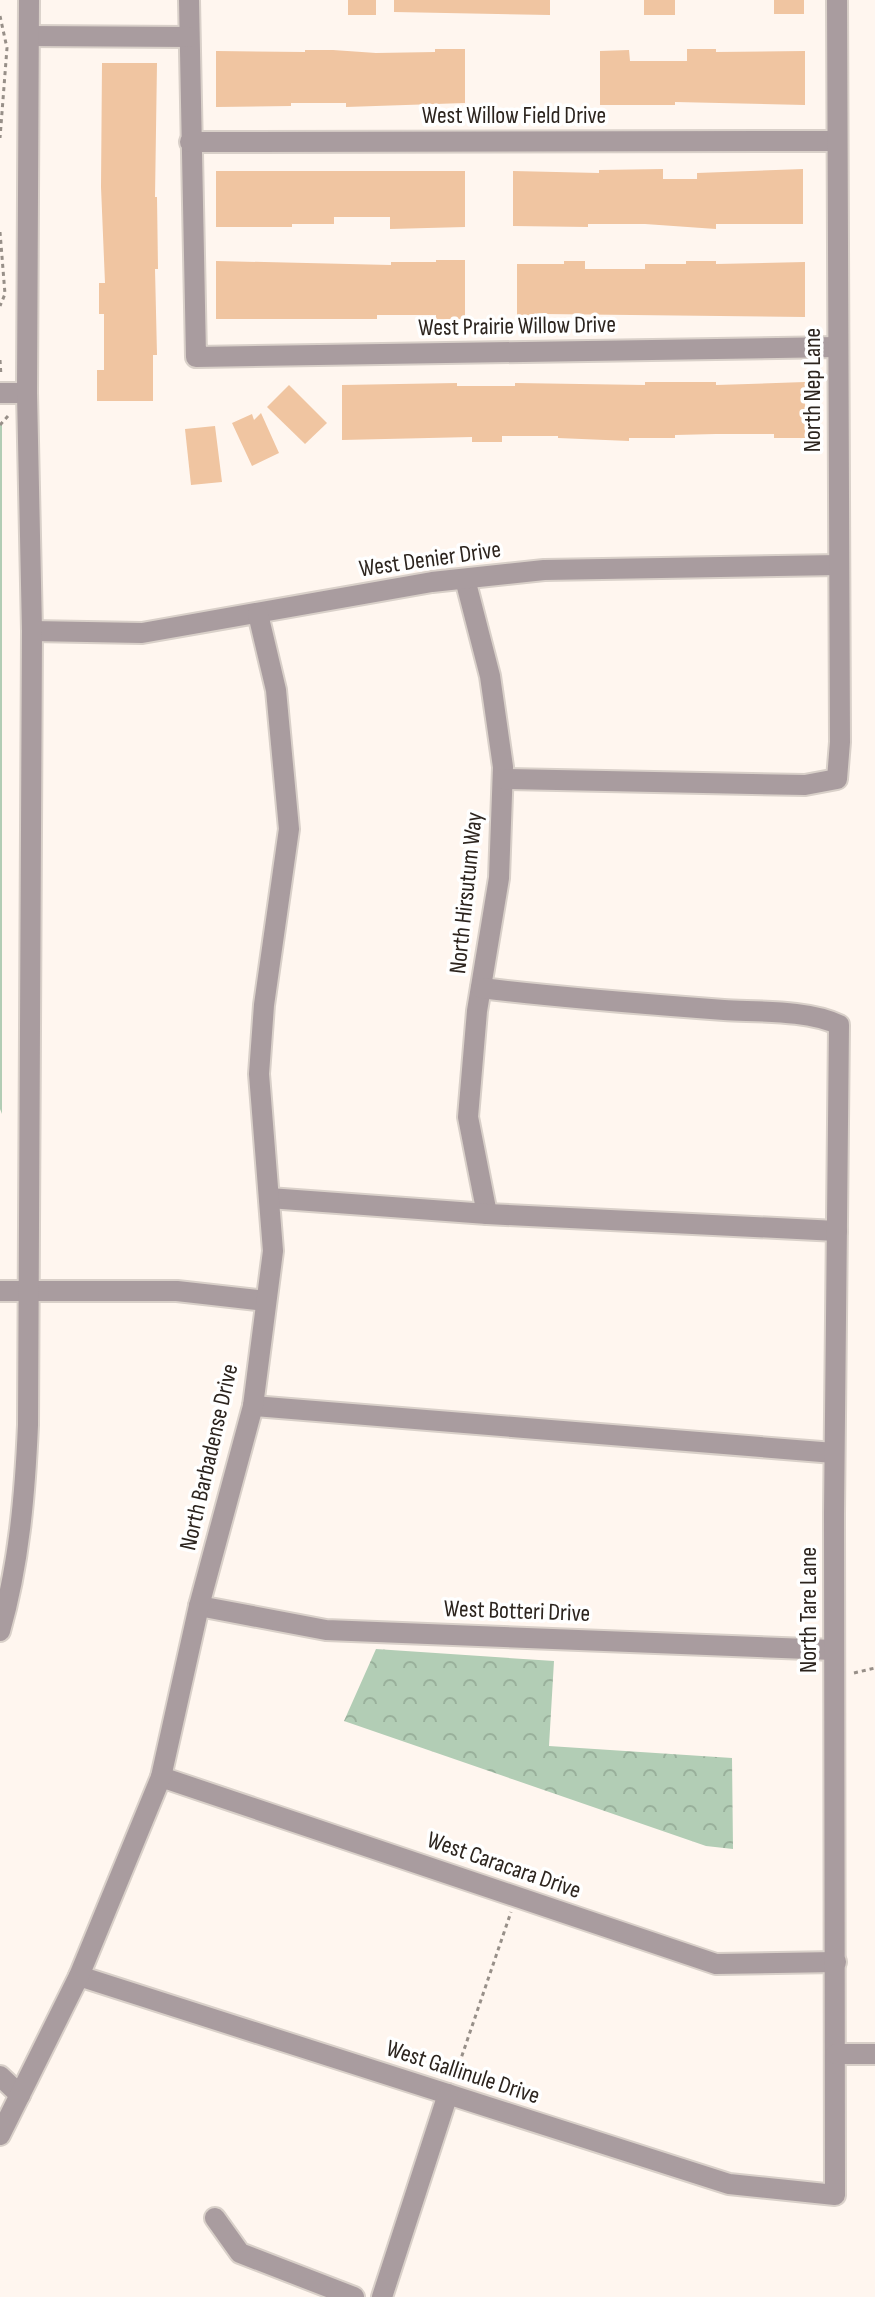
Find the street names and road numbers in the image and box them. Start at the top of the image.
street label: West Willow Field Drive [422,101,606,130]
street label: West Prairie Willow Drive [418,310,616,342]
street label: North Nep Lane [798,328,827,452]
street label: West Denier Drive [357,535,503,583]
street label: North Hirsutum Way [443,811,489,975]
street label: North Barbadense Drive [173,1361,245,1553]
street label: North Tare Lane [794,1547,823,1673]
street label: West Botteri Drive [443,1594,591,1628]
street label: West Caracara Drive [423,1825,585,1905]
street label: West Gallinule Drive [383,2034,543,2110]

